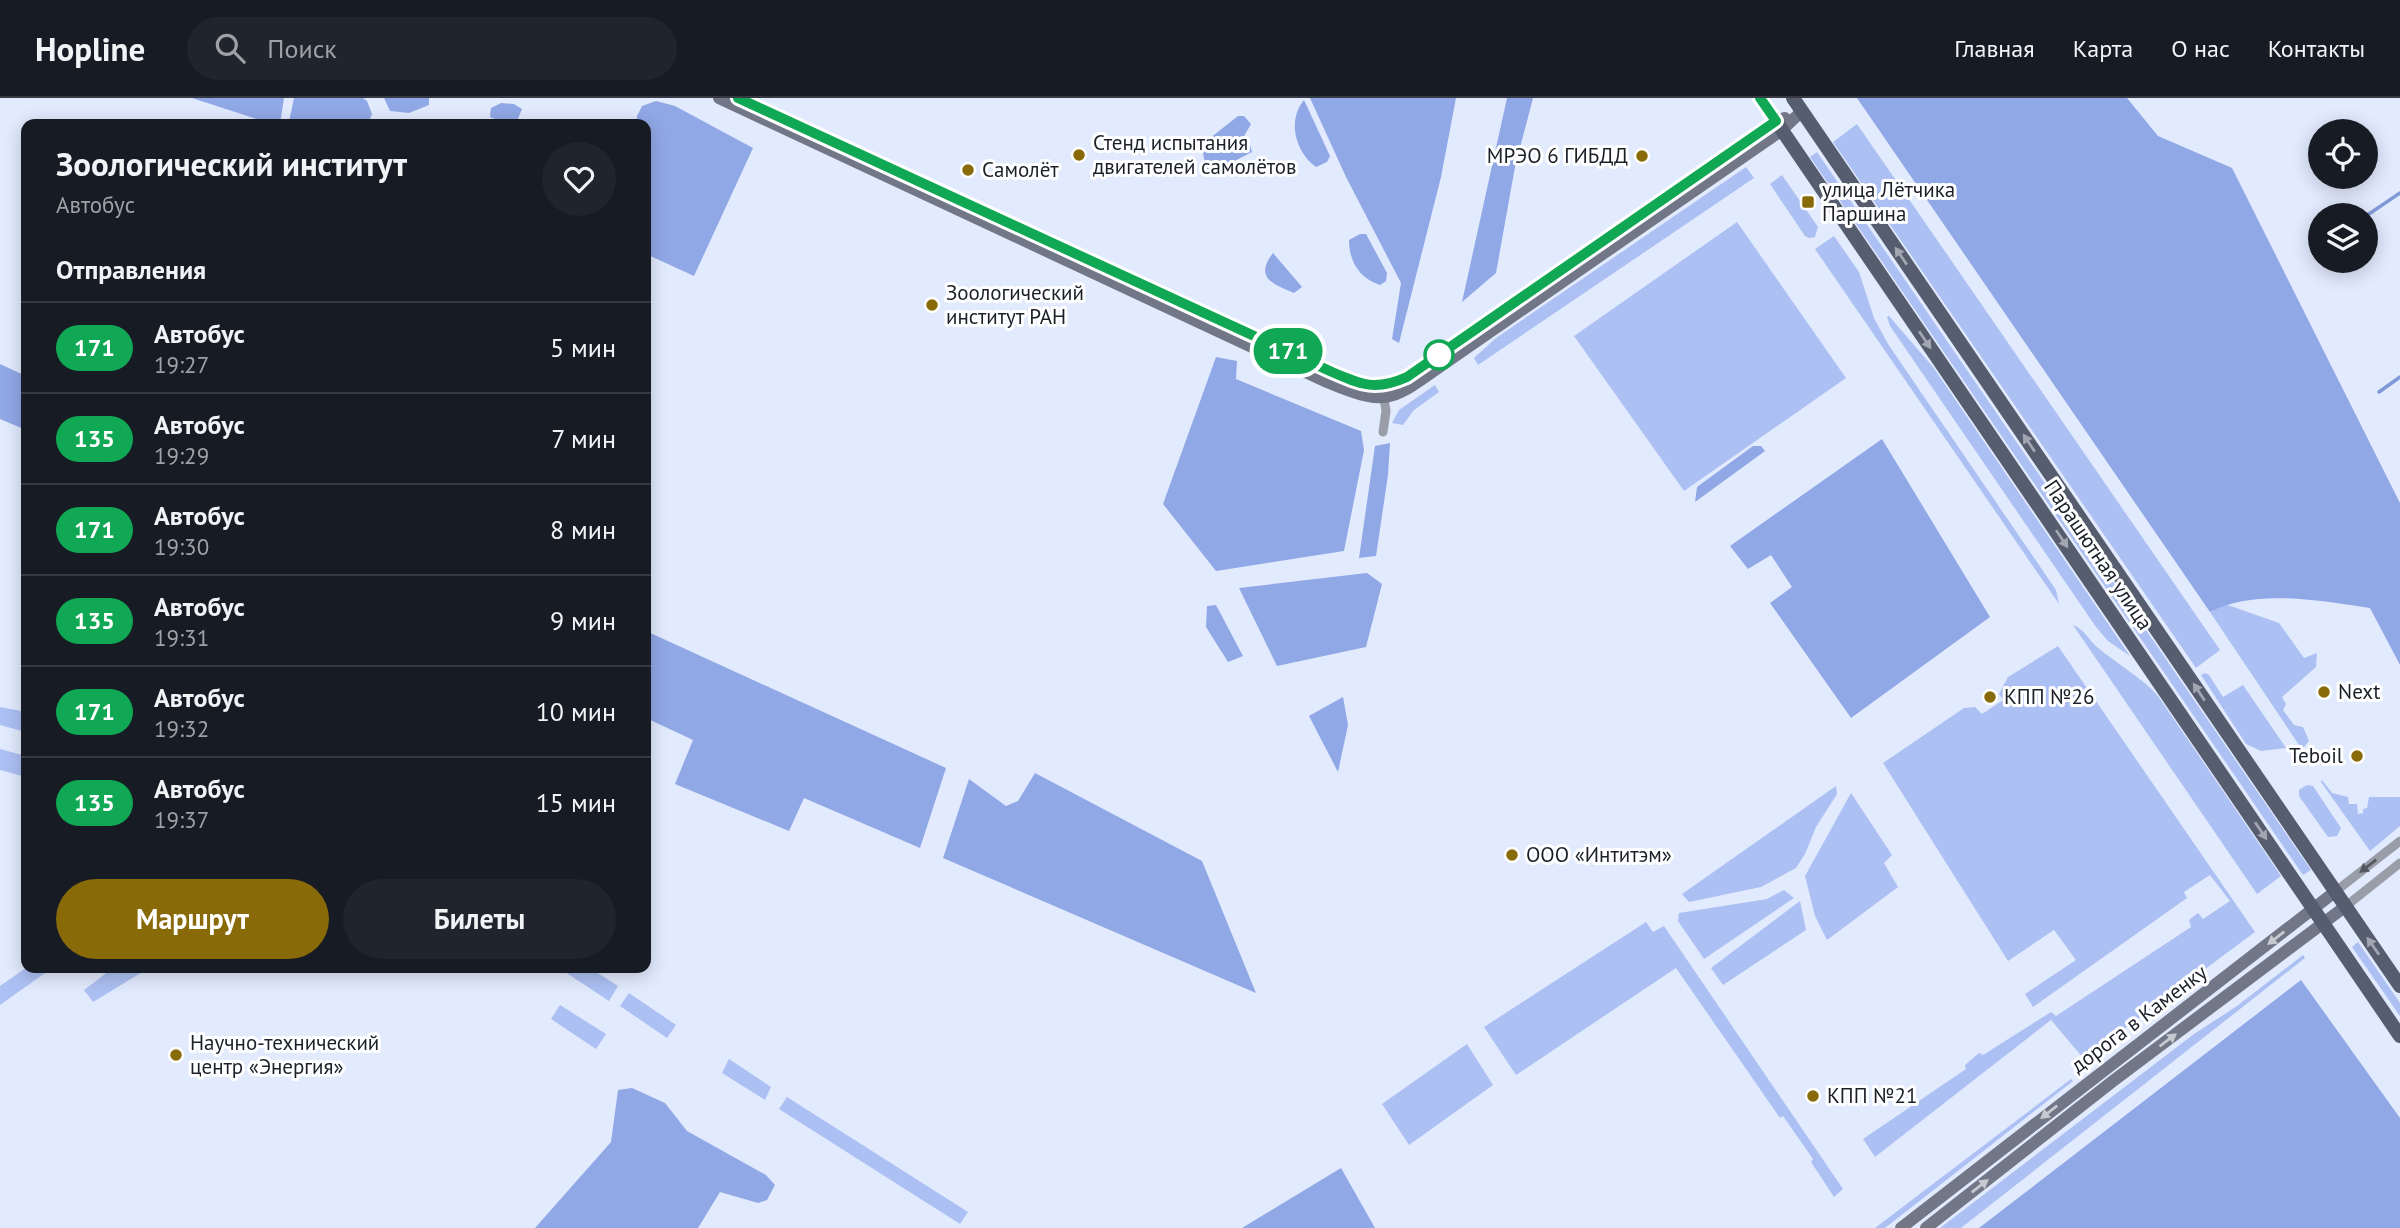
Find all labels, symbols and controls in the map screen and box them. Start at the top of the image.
search box [187,17,677,80]
text: Hopline [35,27,145,70]
icon: search [211,29,249,67]
text: Поиск [267,32,337,65]
text: Главная [1954,33,2035,64]
text: Карта [2073,33,2133,64]
text: О нас [2171,33,2230,64]
text: Контакты [2268,33,2365,64]
map controls [2308,119,2378,273]
button: locate [2308,119,2378,189]
place label: Стенд испытания двигателей самолётов [1093,129,1297,180]
text: Зоологический институт [56,142,407,185]
button: heart [542,142,616,216]
place label: МРЭО 6 ГИБДД [1487,142,1628,169]
marker: Стенд испытания двигателей самолётов [1071,147,1087,163]
marker: МРЭО 6 ГИБДД [1634,148,1650,164]
place label: Самолёт [982,156,1059,183]
marker: Самолёт [960,162,976,178]
place label: улица Лётчика Паршина [1822,176,1955,227]
text: Автобус [56,190,135,219]
marker: улица Лётчика Паршина [1800,194,1816,210]
button: layers [2308,203,2378,273]
one-way arrow [1894,246,1907,266]
text: Отправления [56,253,206,286]
place label: Зоологический институт РАН [946,279,1084,330]
marker: Зоологический институт РАН [924,297,940,313]
text: Автобус [154,317,245,350]
line badge: 171 [1248,328,1328,374]
text: 5 мин [550,331,616,364]
one-way arrow [1918,331,1932,349]
text: 171 [74,332,115,363]
text: 171 [1268,335,1308,366]
unlabelled marker [1424,340,1454,370]
text: 19:27 [154,350,209,379]
text: Автобус [154,408,245,441]
text: 7 мин [551,422,616,455]
text: 135 [74,423,115,454]
one-way arrow [2023,434,2036,453]
text: 19:29 [154,441,209,470]
street label: Парашютная улица [2038,474,2159,635]
text: Автобус [154,499,245,532]
text: 8 мин [550,513,616,546]
text: 171 [74,514,115,545]
one-way arrow [2055,530,2069,548]
text: 19:30 [154,532,209,561]
text: Автобус [154,590,245,623]
text: 9 мин [550,604,616,637]
text: 135 [74,605,115,636]
text: 19:31 [154,623,209,652]
place label: Next [2338,678,2380,705]
text: Автобус [154,681,245,714]
one-way arrow [2193,682,2206,702]
place label: КПП №26 [2004,683,2094,710]
marker: Next [2316,684,2332,700]
marker: КПП №26 [1982,689,1998,705]
text: 10 мин [536,695,616,728]
text: 171 [74,696,115,727]
text: 19:32 [154,714,209,743]
place label: Teboil [2289,742,2343,769]
marker: Teboil [2349,748,2365,764]
text: Автобус [154,772,245,805]
text: 15 мин [536,786,616,819]
text: 135 [74,787,115,818]
text: 19:37 [154,805,209,834]
one-way arrow [2254,822,2267,841]
place label: ООО «Интитэм» [1526,841,1672,868]
marker: ООО «Интитэм» [1504,847,1520,863]
one-way arrow [2359,858,2377,872]
button: Маршрут [56,879,329,959]
button: Билеты [343,879,616,959]
one-way arrow [2268,930,2286,945]
one-way arrow [2366,937,2380,955]
street label: дорога в Каменку [2065,958,2212,1079]
place label: Научно-технический центр «Энергия» [190,1029,379,1080]
one-way arrow [2159,1033,2177,1047]
marker: Научно-технический центр «Энергия» [168,1047,184,1063]
place label: КПП №21 [1827,1082,1917,1109]
marker: КПП №21 [1805,1088,1821,1104]
one-way arrow [2041,1104,2058,1119]
one-way arrow [1970,1178,1988,1193]

